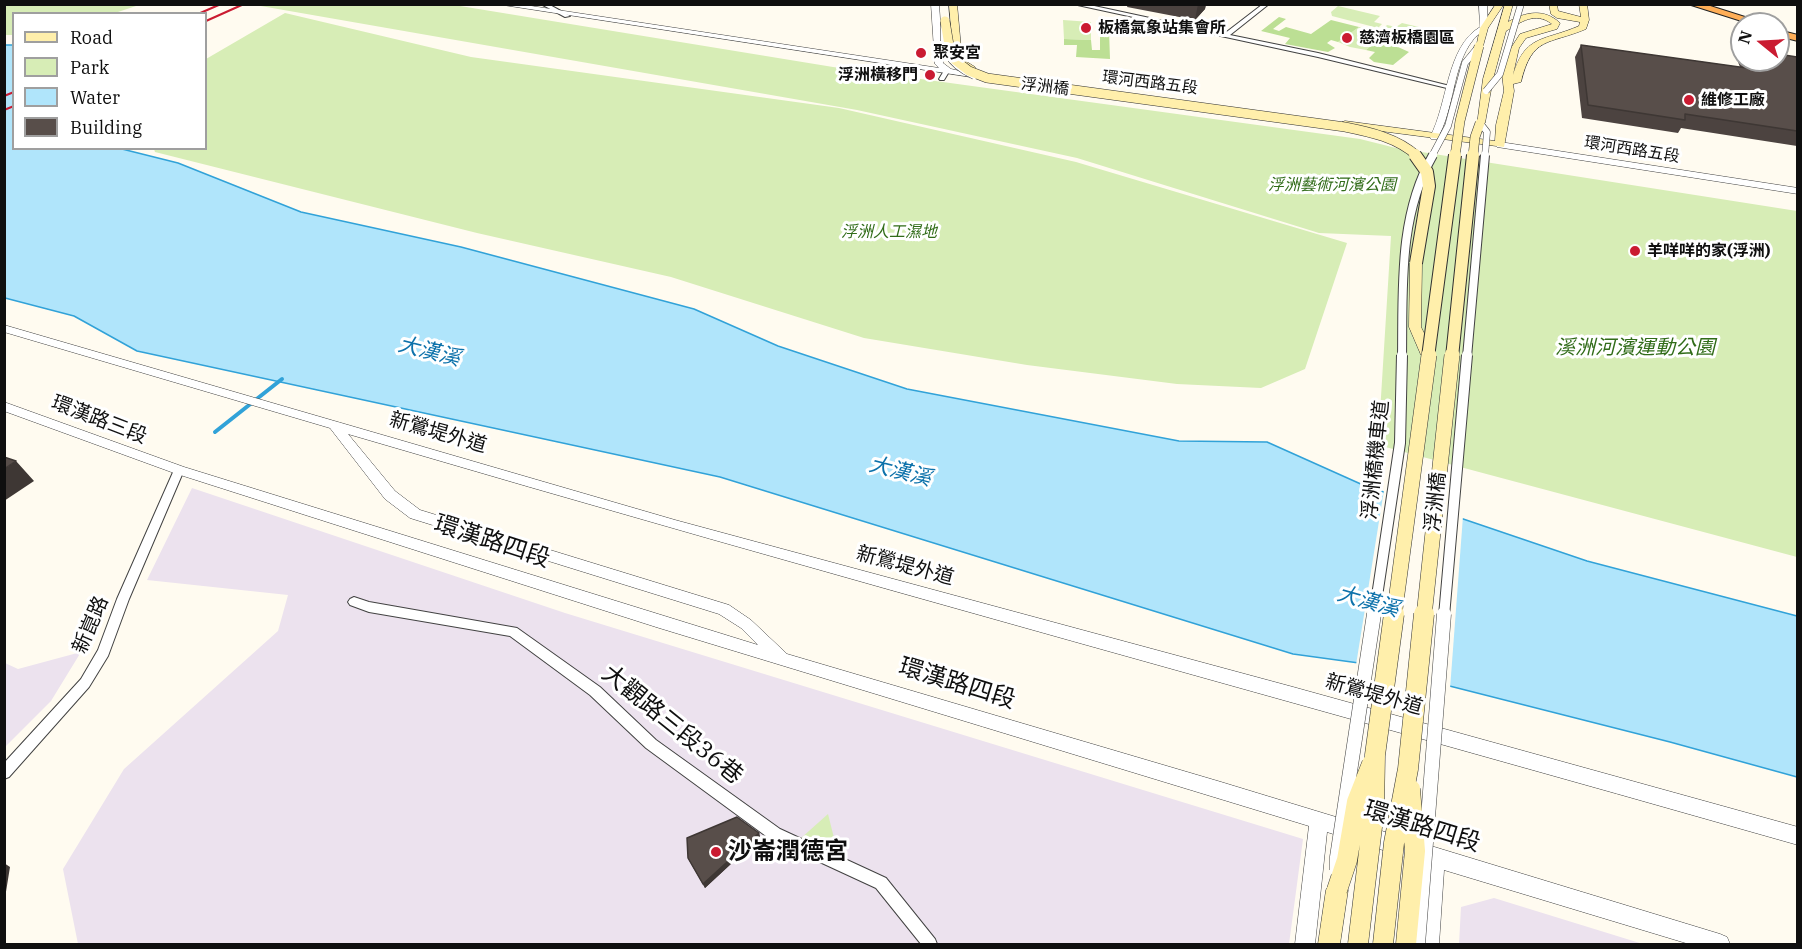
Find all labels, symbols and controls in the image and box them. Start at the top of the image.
legend [12,12,207,150]
north arrow [1730,12,1790,72]
place label: 板橋氣象站集會所 [1098,18,1226,38]
marker: 板橋氣象站集會所 [1079,21,1093,35]
text: Road [70,26,113,49]
place label: 慈濟板橋園區 [1359,28,1455,48]
text: N [1733,28,1756,46]
marker: 慈濟板橋園區 [1340,31,1354,45]
place label: 聚安宮 [933,43,981,63]
marker: 聚安宮 [914,46,928,60]
text: Park [70,56,109,79]
place label: 浮洲橫移門 [838,65,918,85]
marker: 浮洲橫移門 [923,68,937,82]
street label: 環河西路五段 [1101,68,1199,98]
street label: 浮洲橋 [1020,75,1070,99]
text: Water [70,86,120,109]
place label: 維修工廠 [1701,90,1765,110]
marker: 維修工廠 [1682,93,1696,107]
text: Building [70,116,142,139]
street label: 環河西路五段 [1583,133,1681,167]
park label: 浮洲藝術河濱公園 [1268,175,1396,195]
park label: 浮洲人工濕地 [841,222,937,242]
place label: 羊咩咩的家(浮洲) [1647,241,1770,261]
marker: 羊咩咩的家(浮洲) [1628,244,1642,258]
water label: 大漢溪 [395,332,463,372]
park label: 溪洲河濱運動公園 [1555,336,1715,360]
street label: 環漢路三段 [48,391,150,449]
street label: 浮洲橋機車道 [1358,399,1394,521]
street label: 新鶯堤外道 [387,408,489,458]
water label: 大漢溪 [866,452,934,492]
street label: 浮洲橋 [1421,471,1451,533]
street label: 環漢路四段 [430,510,554,574]
street label: 新鶯堤外道 [854,541,956,591]
water label: 大漢溪 [1334,581,1402,623]
street label: 新崑路 [68,593,114,657]
street label: 環漢路四段 [895,653,1019,715]
street label: 大觀路三段36巷 [596,659,748,791]
street label: 新鶯堤外道 [1323,670,1425,720]
street label: 環漢路四段 [1360,796,1484,858]
place label: 沙崙潤德宮 [728,838,848,866]
marker: 沙崙潤德宮 [709,845,723,859]

